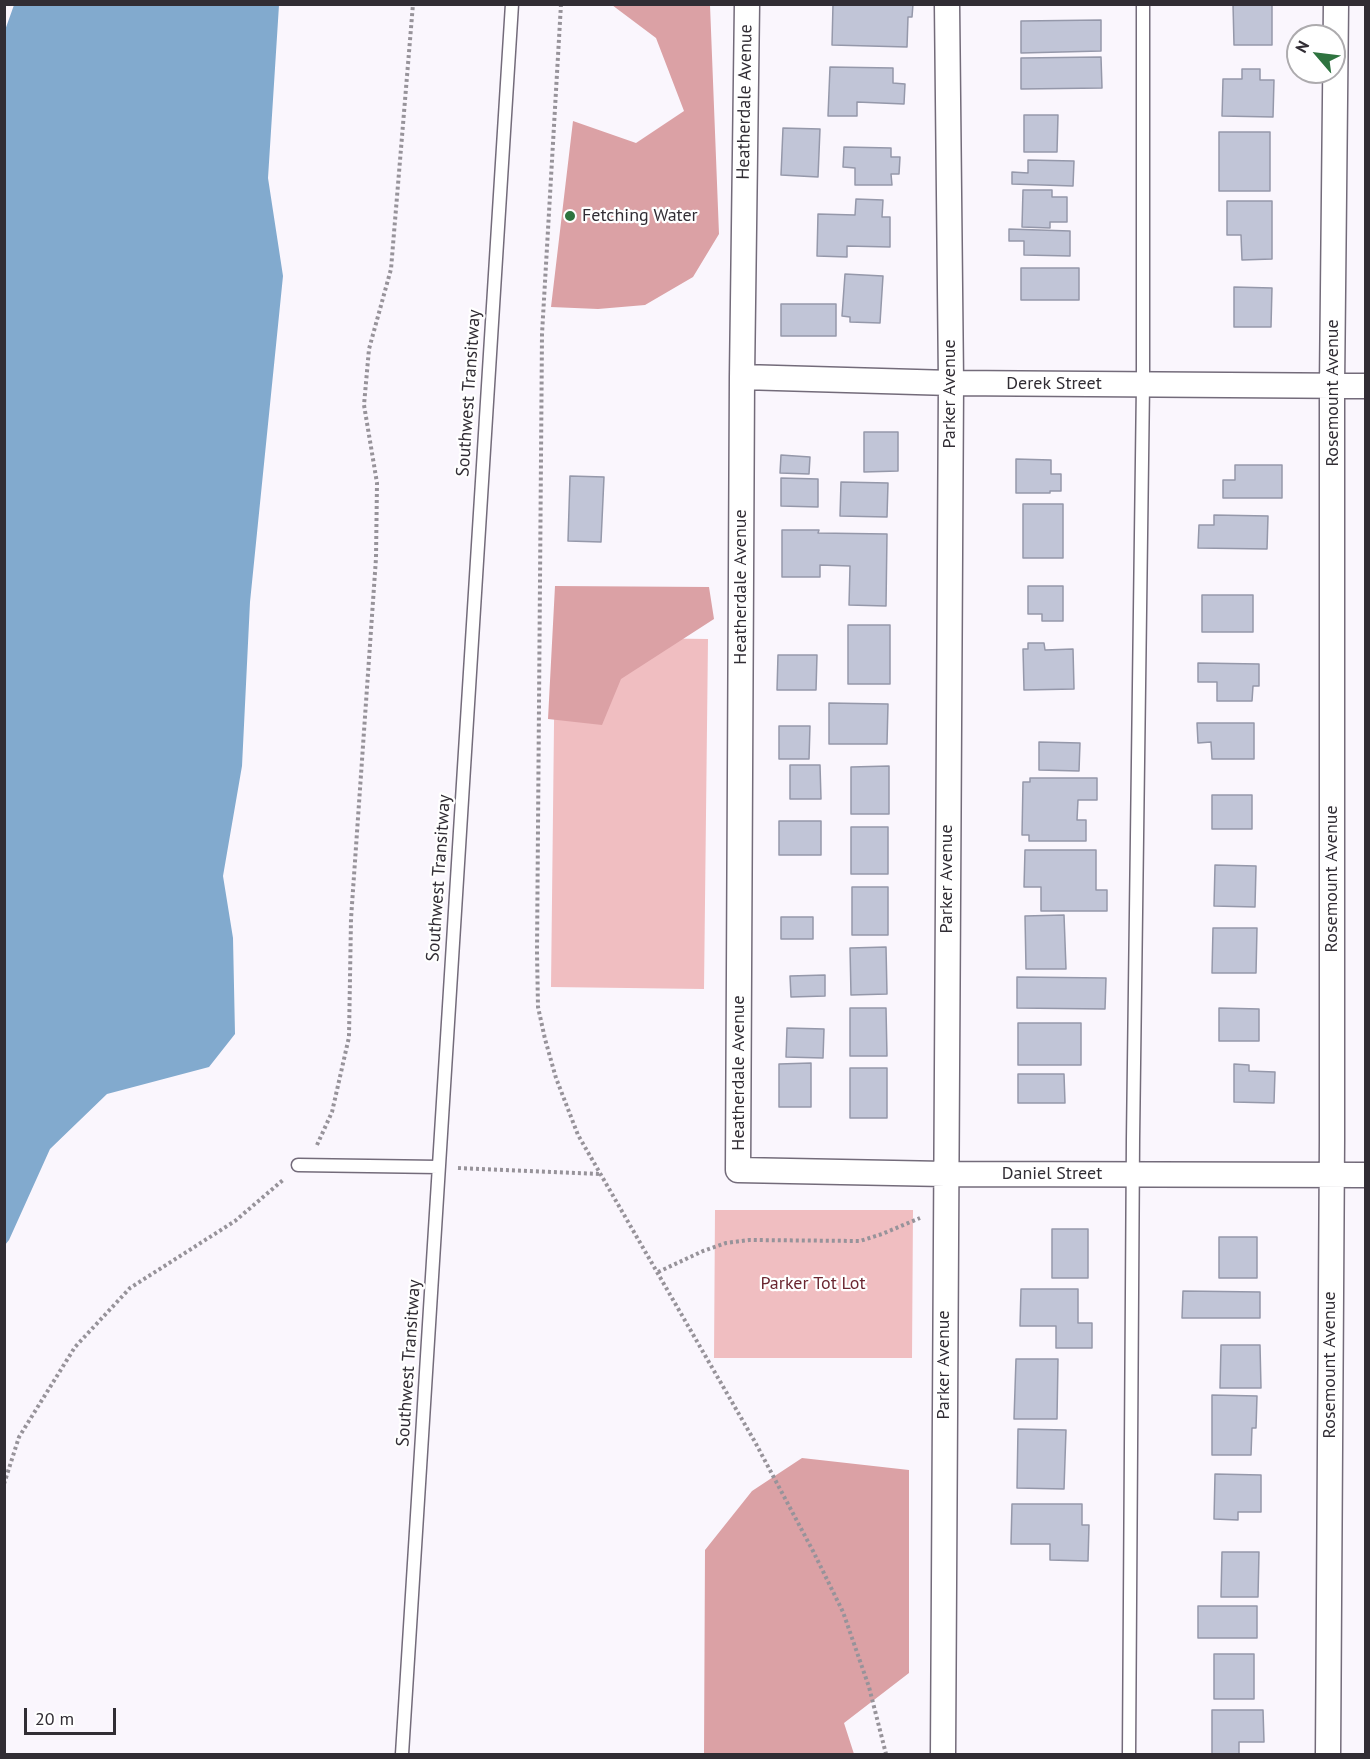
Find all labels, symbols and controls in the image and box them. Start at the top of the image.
street label: Heatherdale Avenue [733,24,757,180]
north arrow [1286,24,1346,84]
text: N [1291,37,1313,56]
place label: Fetching Water [582,205,698,227]
marker: Fetching Water [563,209,577,223]
street label: Southwest Transitway [452,309,486,477]
street label: Rosemount Avenue [1322,319,1344,467]
street label: Parker Avenue [939,339,961,449]
street label: Derek Street [1006,373,1102,395]
street label: Heatherdale Avenue [730,509,752,665]
street label: Southwest Transitway [422,794,456,962]
street label: Rosemount Avenue [1321,805,1343,953]
street label: Parker Avenue [936,824,958,934]
street label: Heatherdale Avenue [728,995,750,1151]
street label: Daniel Street [1002,1163,1102,1185]
park label: Parker Tot Lot [760,1273,866,1295]
street label: Southwest Transitway [392,1279,426,1447]
street label: Rosemount Avenue [1319,1291,1341,1439]
street label: Parker Avenue [933,1310,955,1420]
scale bar [27,1696,118,1734]
text: 20 m [35,1707,74,1730]

